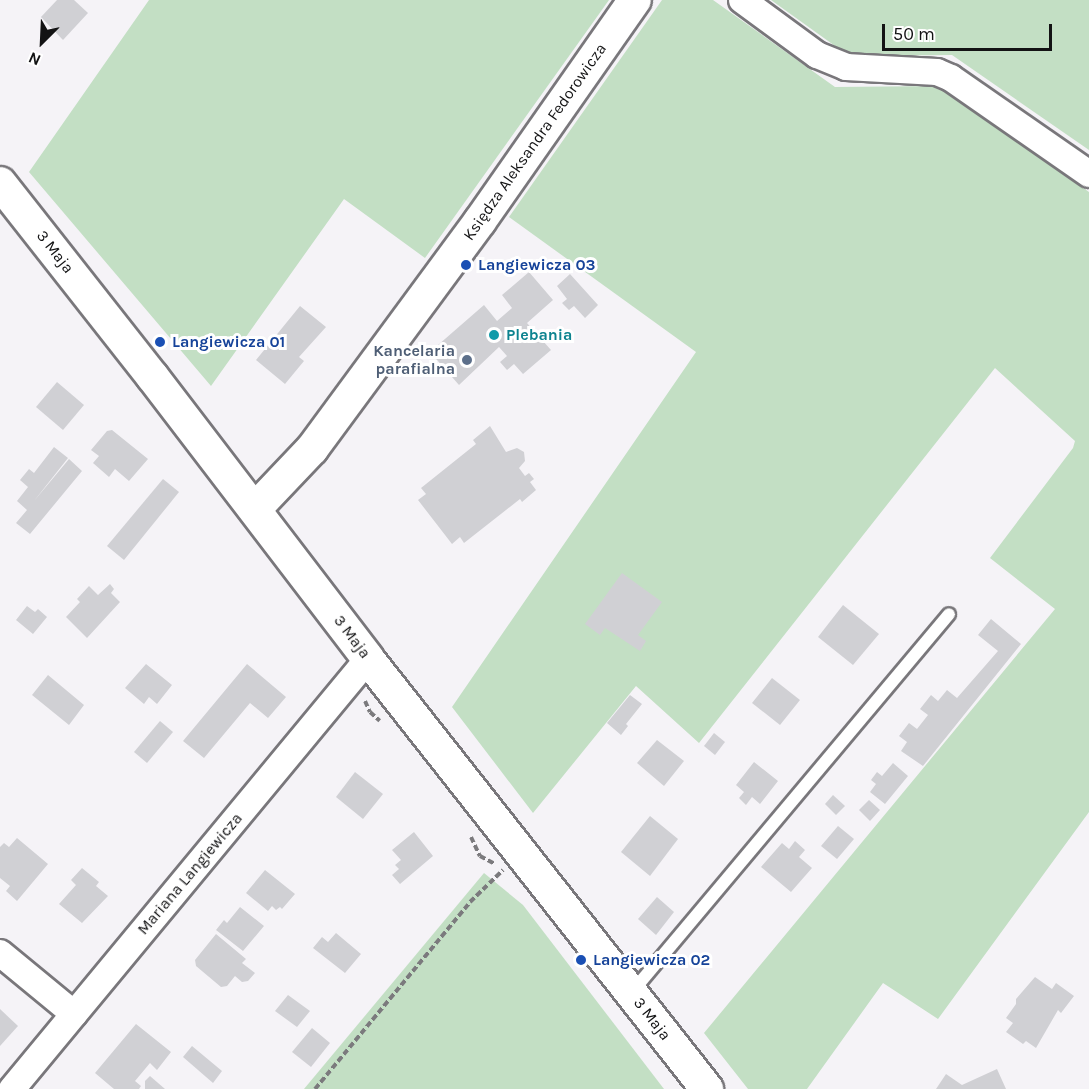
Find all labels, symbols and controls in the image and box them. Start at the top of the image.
north arrow [12,12,72,72]
scale bar [885,12,1054,50]
text: 50 m [893,23,935,45]
street label: Księdza Aleksandra Fedorowicza [459,40,611,244]
text: N [25,48,44,70]
street label: 3 Maja [32,227,78,277]
place label: Langiewicza 03 [478,255,596,275]
marker: Langiewicza 03 [459,258,473,272]
place label: Plebania [506,325,572,345]
marker: Plebania [487,328,501,342]
place label: Langiewicza 01 [172,332,285,352]
marker: Langiewicza 01 [153,335,167,349]
place label: Kancelaria parafialna [373,341,455,379]
marker: Kancelaria parafialna [460,353,474,367]
street label: 3 Maja [329,611,375,663]
street label: Mariana Langiewicza [133,809,247,939]
place label: Langiewicza 02 [593,950,710,970]
marker: Langiewicza 02 [574,953,588,967]
street label: 3 Maja [629,994,675,1044]

